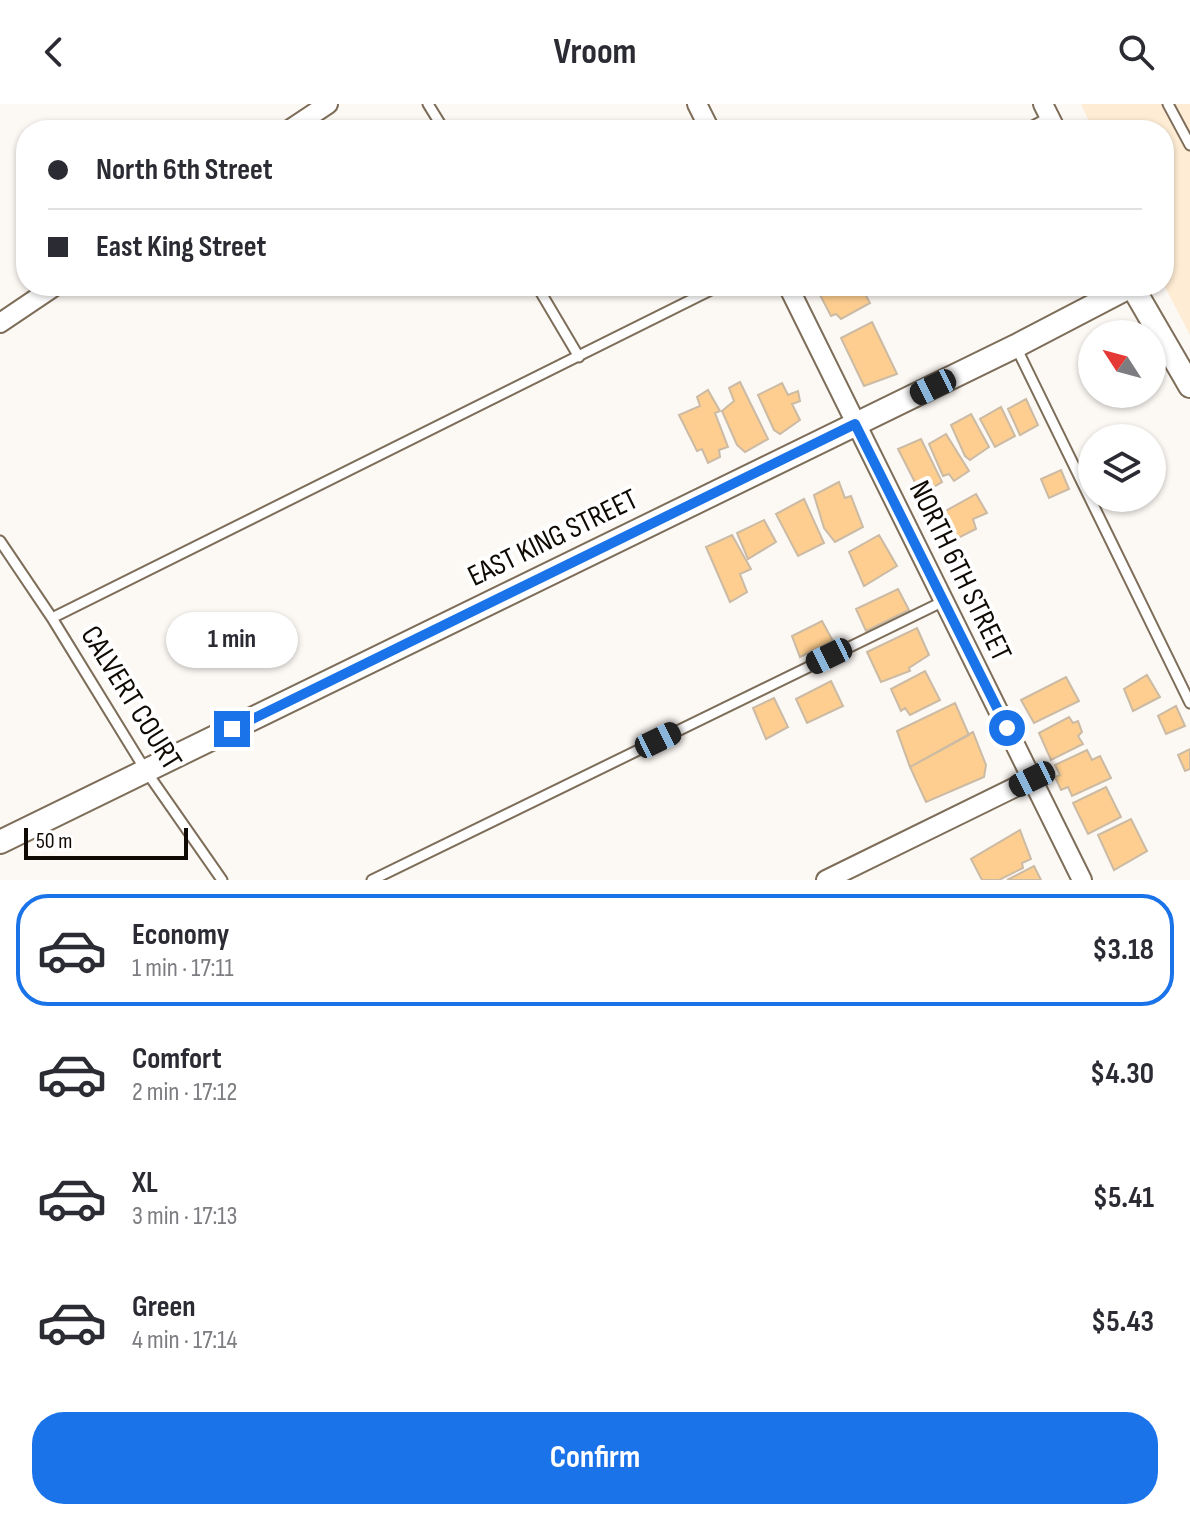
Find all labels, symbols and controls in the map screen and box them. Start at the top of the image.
icon: back [32,30,76,74]
icon: search [1114,30,1158,74]
text: Vroom [554,31,636,74]
text: North 6th Street [96,152,273,188]
text: East King Street [96,229,267,265]
north arrow [1078,320,1166,408]
map controls [1078,320,1166,512]
car [906,366,960,408]
button: layers [1078,424,1166,512]
street label: NORTH 6TH STREET [901,475,1019,667]
street label: EAST KING STREET [462,481,644,595]
callout: 1 min [166,613,298,669]
street label: CALVERT COURT [73,619,189,777]
text: 1 min [208,624,256,655]
car [802,635,856,677]
route start [989,710,1025,746]
route end [214,711,250,747]
car [631,719,685,761]
car [1005,758,1059,800]
scale bar [24,824,188,860]
text: 50 m [36,828,72,855]
icon: car [36,914,108,986]
text: Economy [132,917,229,953]
text: $3.18 [1092,932,1154,968]
text: 1 min · 17:11 [132,953,234,984]
icon: car [36,1038,108,1110]
text: Comfort [132,1041,222,1077]
text: $4.30 [1090,1056,1154,1092]
text: 2 min · 17:12 [132,1077,237,1108]
icon: car [36,1162,108,1234]
text: XL [132,1165,158,1201]
text: $5.41 [1093,1180,1154,1216]
text: 3 min · 17:13 [132,1201,237,1232]
icon: car [36,1286,108,1358]
text: Green [132,1289,196,1325]
text: $5.43 [1091,1304,1154,1340]
text: 4 min · 17:14 [132,1325,237,1356]
button: Confirm [32,1412,1158,1504]

